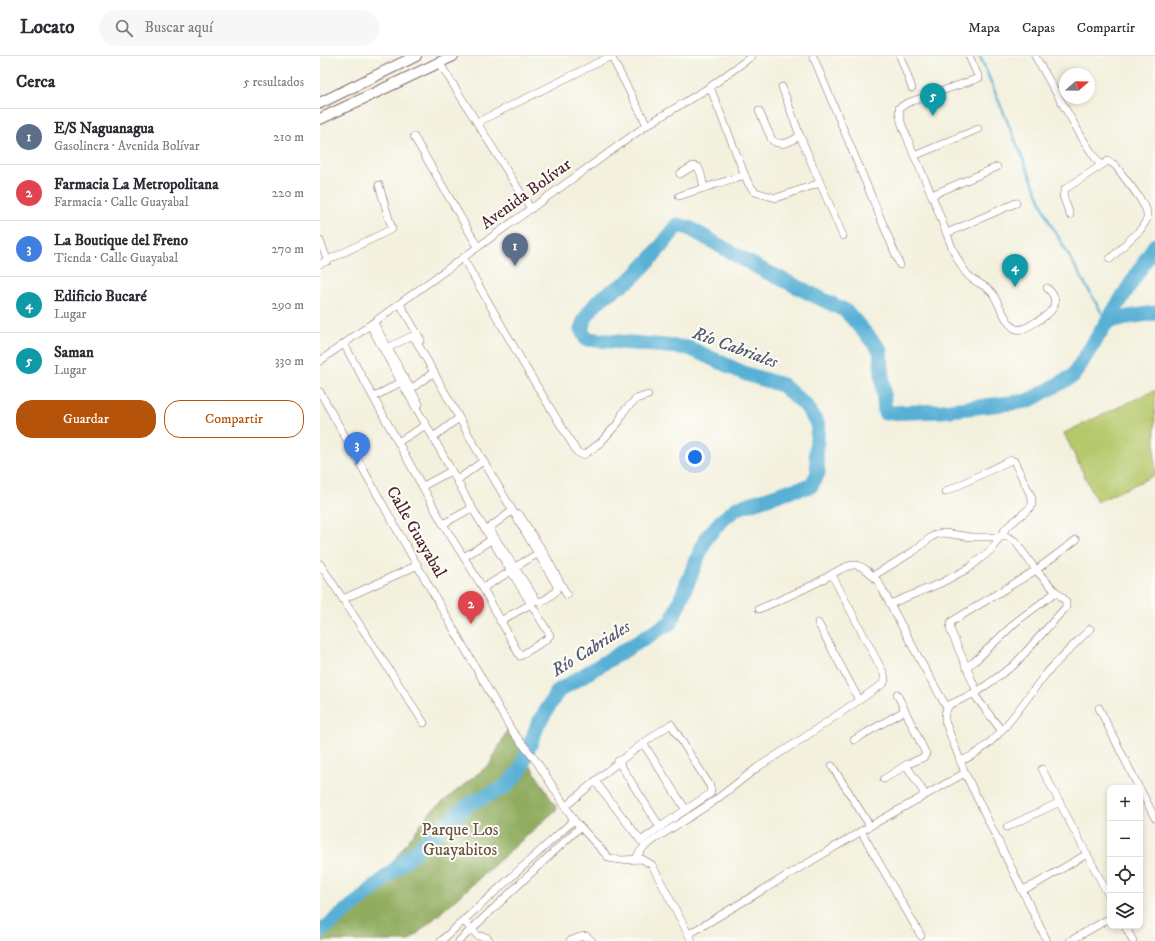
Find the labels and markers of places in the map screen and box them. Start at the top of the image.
pin: 5 [920,83,946,116]
pin: 1 [502,233,528,266]
pin: 4 [1002,254,1028,287]
pin: 3 [344,432,370,465]
pin: 2 [458,591,484,624]

